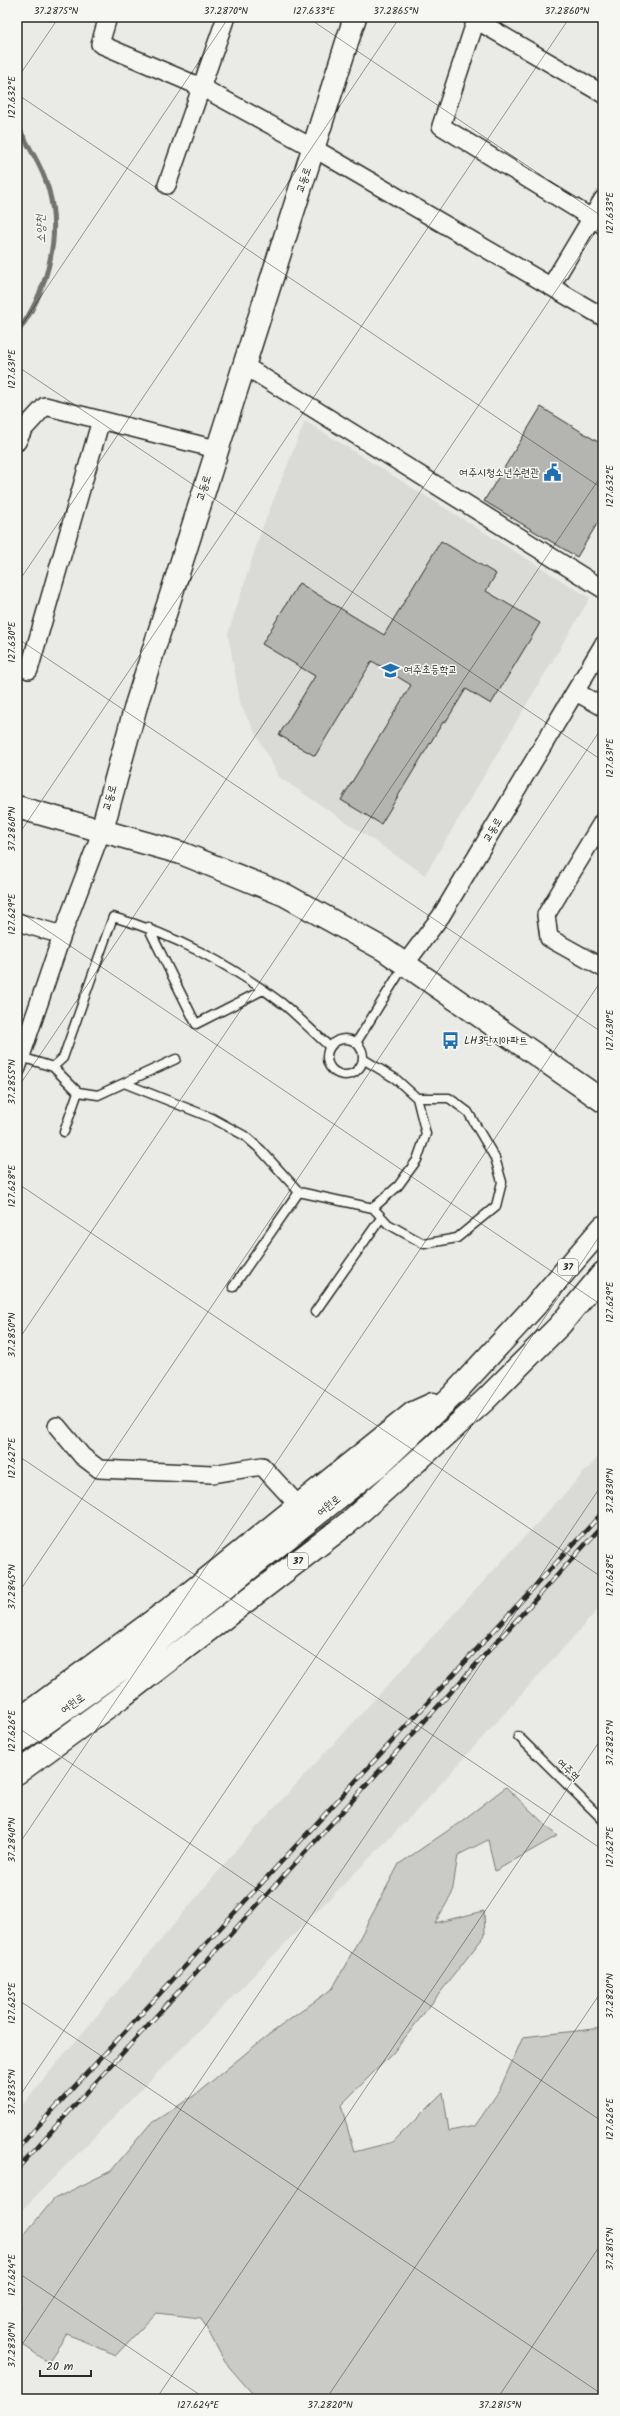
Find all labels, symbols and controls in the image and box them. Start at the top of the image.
text: 37.2875°N [34,3,79,19]
text: 37.2870°N [204,3,248,19]
text: 127.633°E [293,3,336,19]
text: 37.2865°N [373,3,419,19]
text: 37.2860°N [544,3,590,19]
text: 127.632°E [4,75,20,118]
street label: 교동로 [291,164,317,195]
text: 127.633°E [602,191,618,234]
water label: 소양천 [31,213,51,244]
text: 127.631°E [4,348,20,389]
public building icon: 여주시청소년수련관 [542,463,562,483]
place label: 여주시청소년수련관 [459,464,539,482]
text: 127.632°E [602,464,618,507]
street label: 교동로 [192,473,217,503]
text: 127.630°E [4,620,20,663]
school or university icon: 여주초등학교 [381,660,401,680]
place label: 여주초등학교 [404,661,457,679]
text: 127.631°E [602,737,618,778]
street label: 교동로 [98,783,122,813]
text: 37.2860°N [4,806,20,852]
street label: 교동로 [478,814,508,846]
text: 127.629°E [4,892,20,935]
text: 127.630°E [602,1008,618,1051]
bus stop icon: LH3단지아파트 [441,1031,461,1051]
place label: LH3단지아파트 [464,1032,528,1050]
text: 37.2855°N [4,1059,20,1105]
text: 127.628°E [4,1164,20,1207]
road number: 37 [558,1259,578,1275]
text: 127.629°E [602,1280,618,1323]
text: 37.2850°N [4,1312,20,1358]
text: 127.627°E [4,1436,20,1479]
text: 37.2830°N [602,1468,618,1514]
street label: 여원로 [313,1491,345,1521]
road number: 37 [288,1553,308,1569]
text: 127.628°E [602,1553,618,1596]
text: 37.2845°N [4,1564,20,1610]
street label: 여원로 [57,1689,89,1719]
text: 127.626°E [4,1709,20,1752]
text: 37.2825°N [602,1720,618,1766]
street label: 여주역 [552,1754,584,1786]
text: 37.2840°N [4,1817,20,1863]
text: 127.627°E [602,1825,618,1868]
text: 37.2820°N [602,1973,618,2019]
text: 127.625°E [4,1981,20,2024]
text: 37.2835°N [4,2069,20,2115]
text: 127.626°E [602,2097,618,2140]
text: 37.2815°N [602,2227,618,2271]
text: 127.624°E [4,2253,20,2296]
text: 37.2830°N [4,2322,20,2368]
scale bar [40,2352,91,2378]
text: 20 m [46,2357,74,2376]
text: 127.624°E [177,2397,220,2413]
text: 37.2820°N [307,2397,353,2413]
text: 37.2815°N [478,2397,522,2413]

